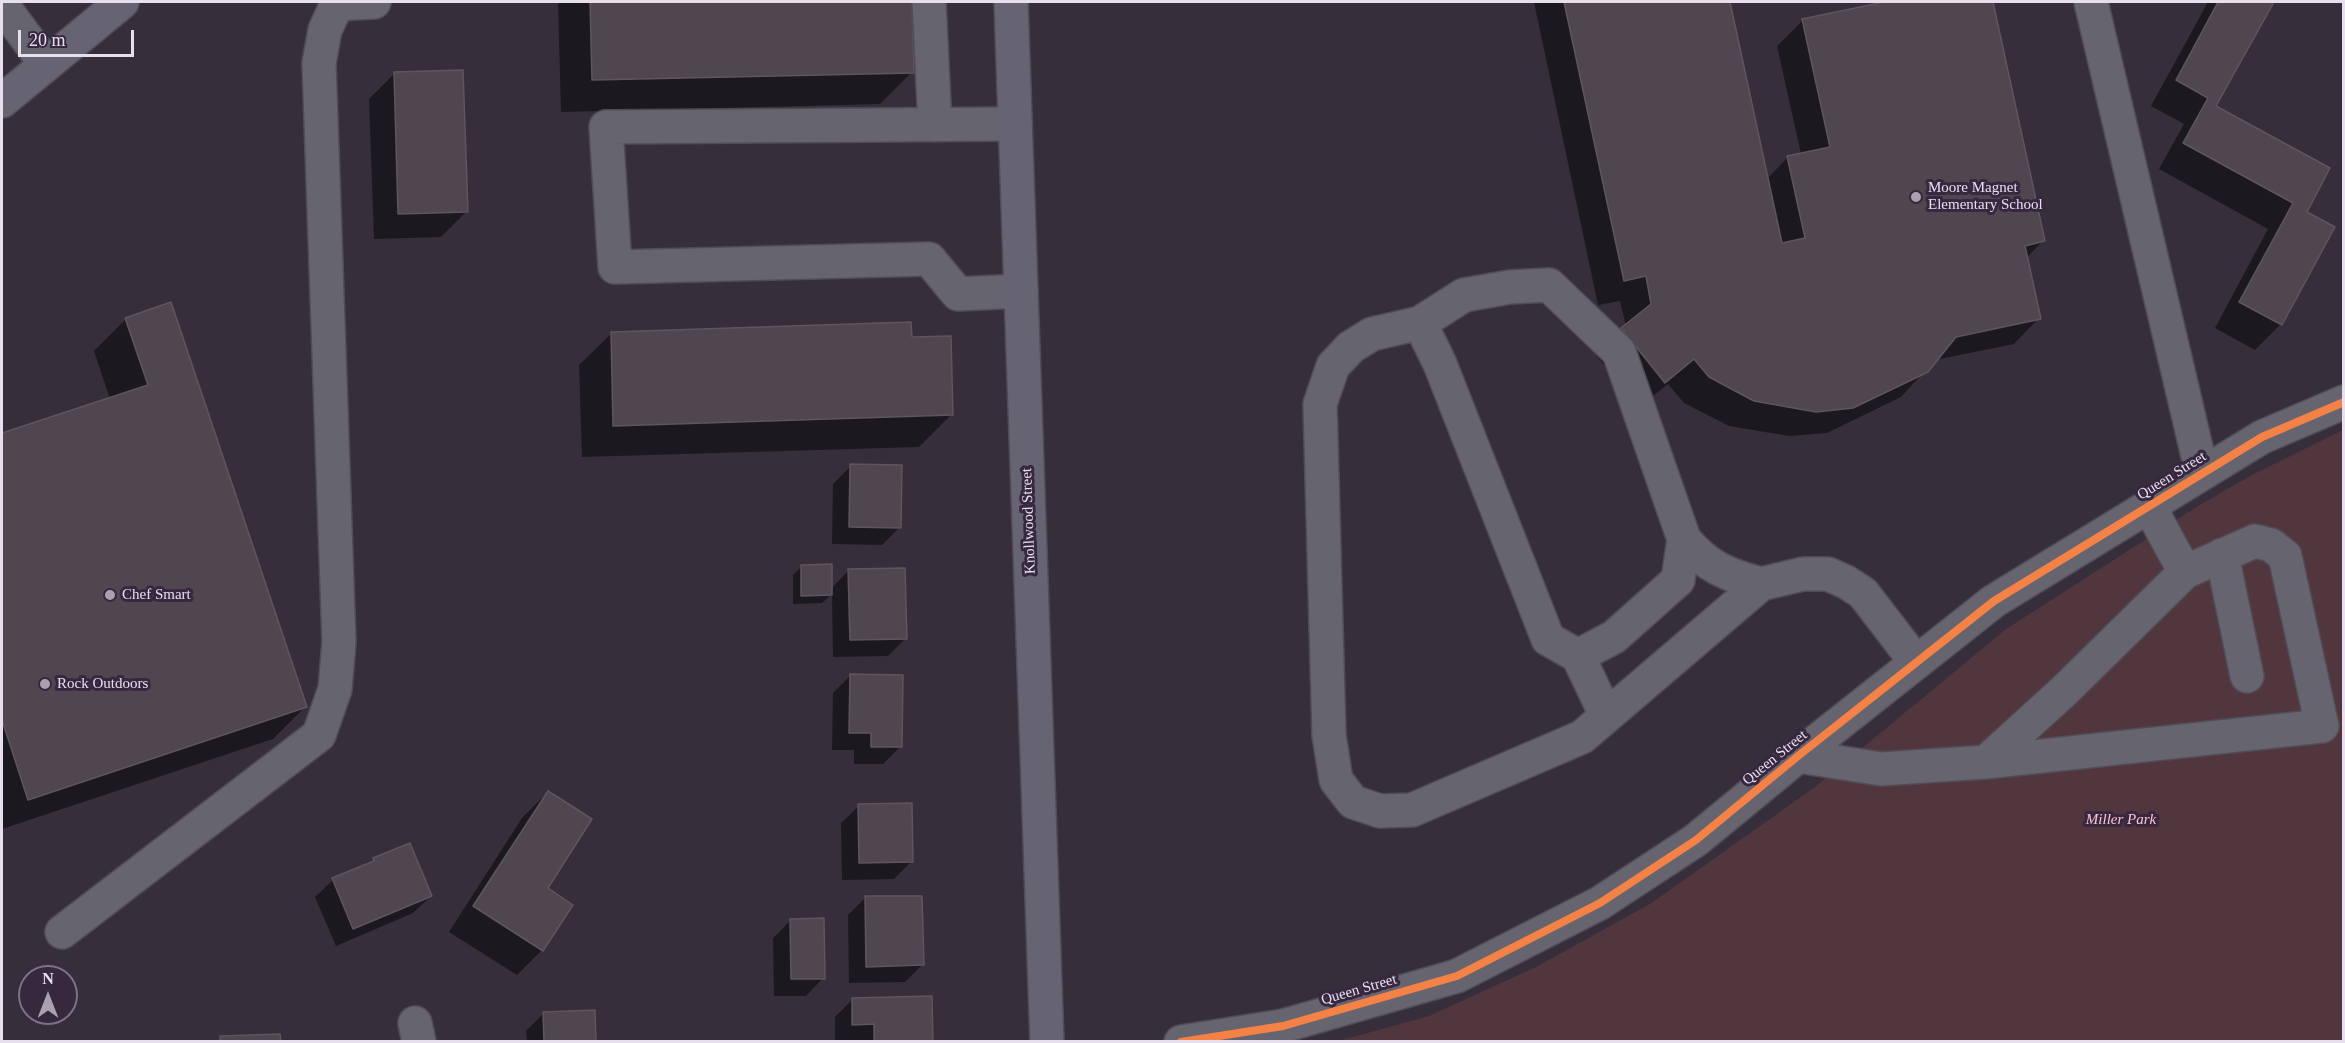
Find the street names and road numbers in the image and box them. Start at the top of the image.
street label: Queen Street [2134,448,2210,504]
street label: Knollwood Street [1018,468,1040,574]
street label: Queen Street [1739,726,1811,790]
street label: Queen Street [1319,971,1399,1009]

